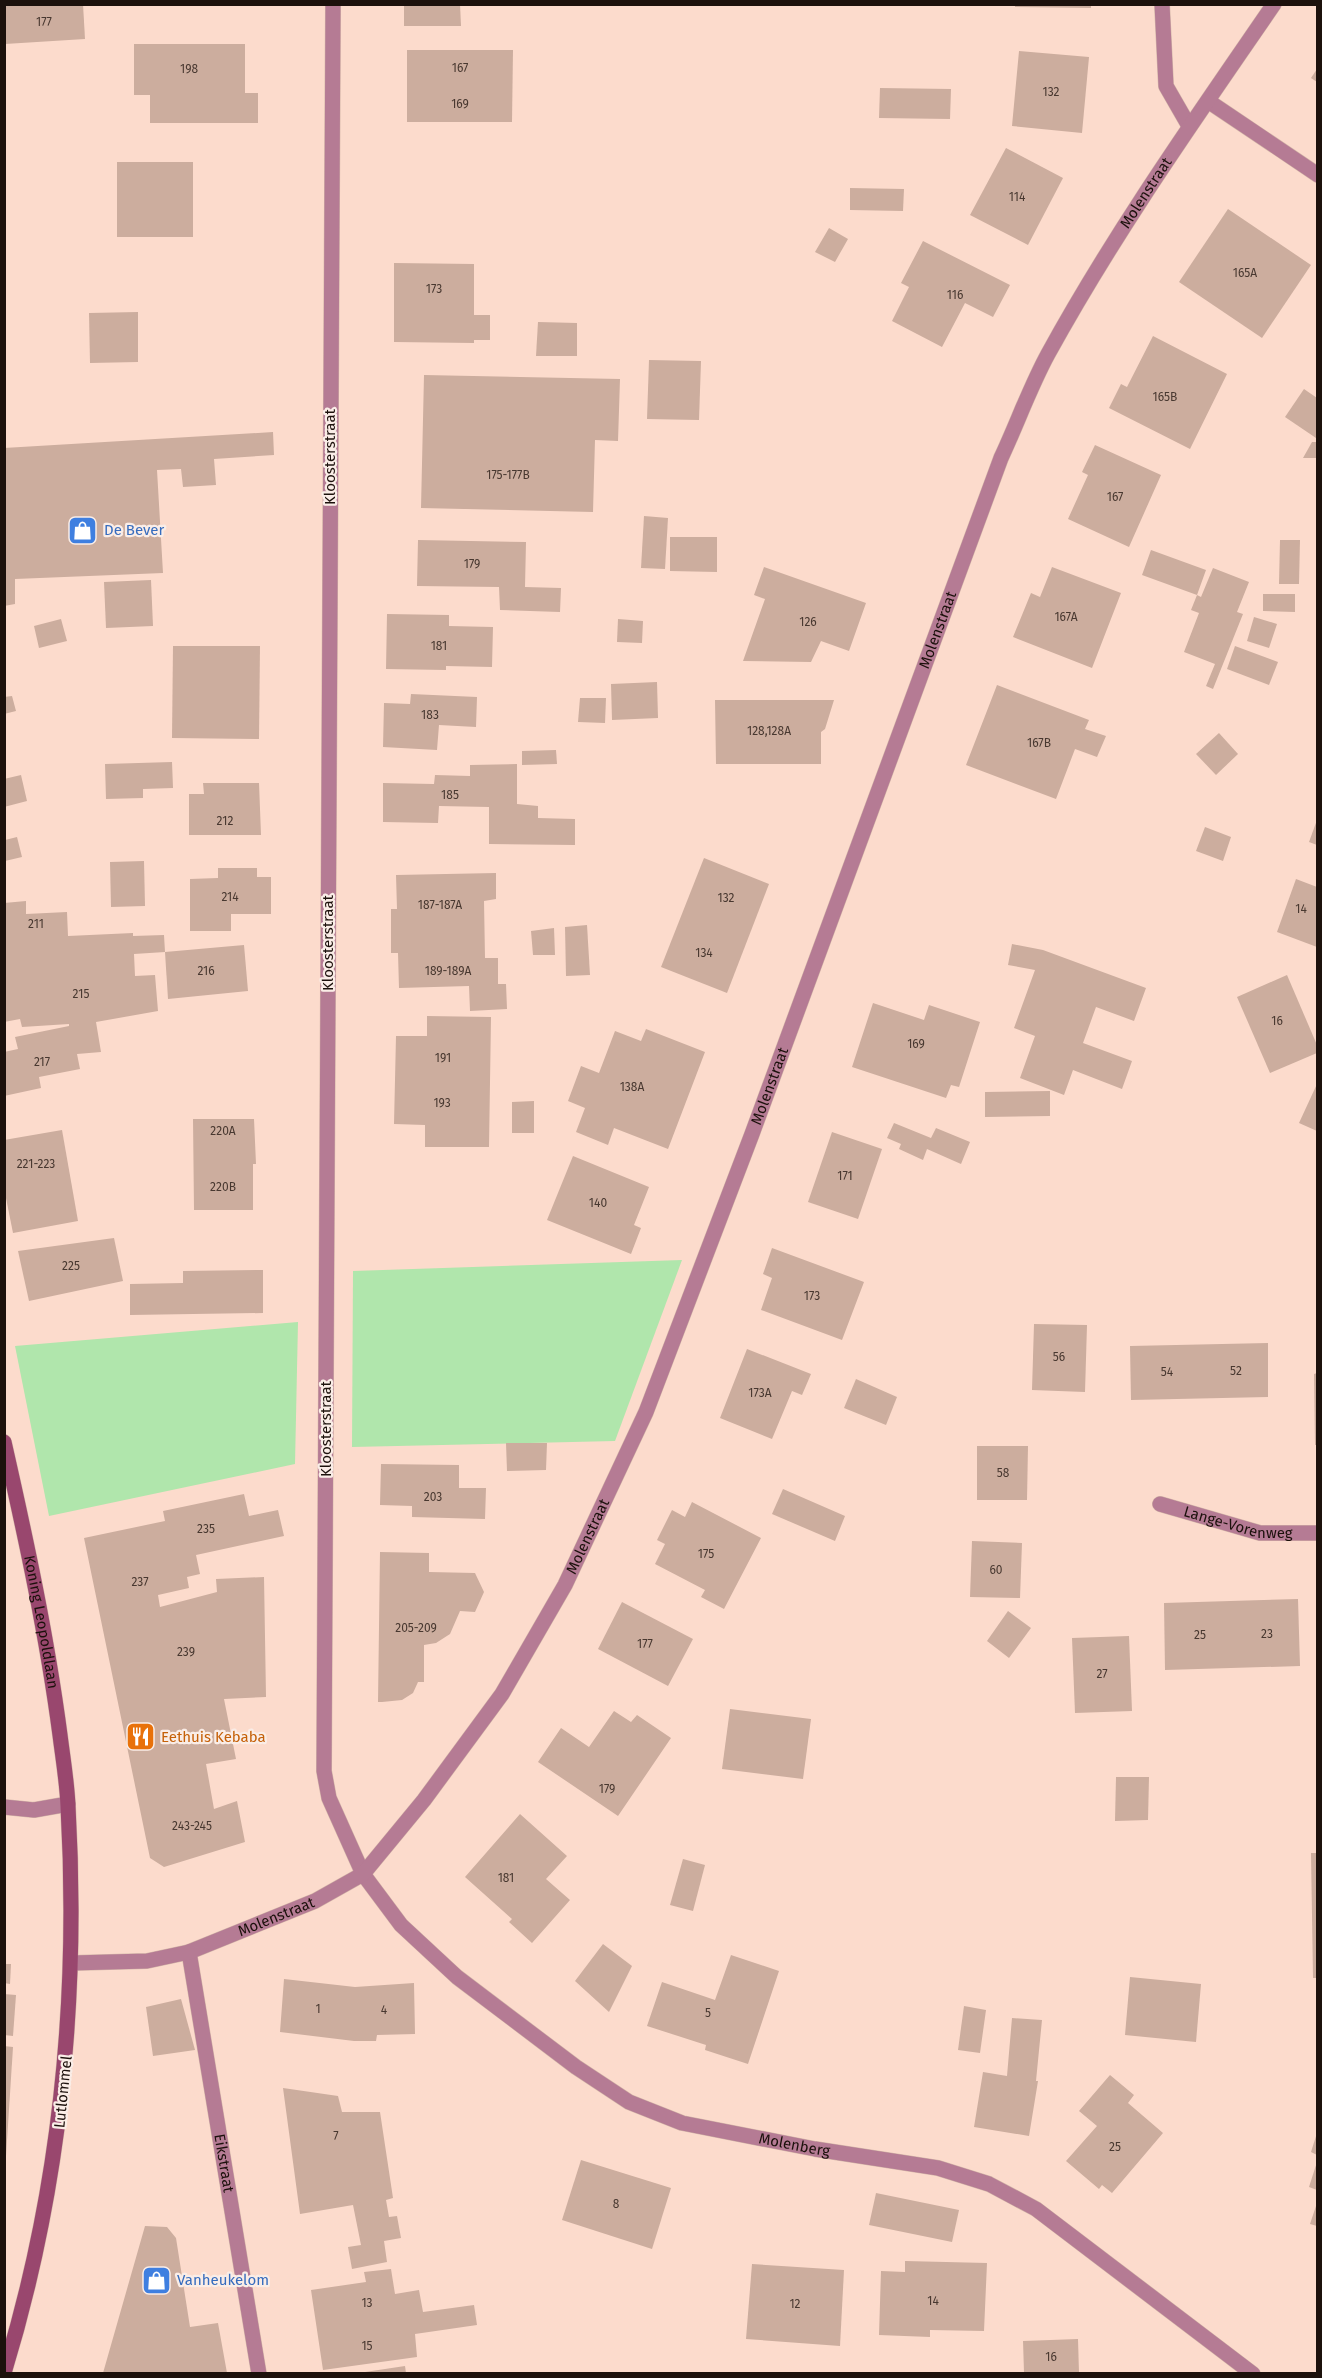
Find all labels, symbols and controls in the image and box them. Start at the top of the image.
house number: 177 [36,15,52,29]
house number: 167 [452,61,468,75]
house number: 198 [180,62,198,76]
house number: 132 [1042,85,1060,99]
house number: 169 [451,97,469,111]
street label: Molenstraat [1116,154,1176,232]
house number: 114 [1009,190,1026,204]
house number: 165A [1233,266,1257,280]
house number: 173 [426,282,442,296]
house number: 116 [947,288,963,302]
house number: 165B [1153,390,1177,404]
street label: Kloosterstraat [321,408,339,505]
house number: 175-177B [486,468,530,482]
house number: 167 [1107,490,1123,504]
shop icon: De Bever [67,514,99,546]
place label: De Bever [104,521,165,539]
house number: 179 [464,557,480,571]
street label: Molenstraat [915,588,960,671]
house number: 167A [1054,610,1078,624]
house number: 126 [799,615,817,629]
house number: 181 [431,639,447,653]
house number: 183 [421,708,439,722]
house number: 128,128A [747,724,791,738]
house number: 167B [1027,736,1051,750]
house number: 185 [441,788,459,802]
house number: 212 [217,814,233,828]
house number: 214 [221,890,239,904]
house number: 132 [717,891,735,905]
street label: Kloosterstraat [319,894,337,991]
house number: 187-187A [418,898,462,912]
house number: 14 [1295,902,1307,916]
house number: 211 [28,917,44,931]
house number: 134 [695,946,713,960]
house number: 216 [197,964,215,978]
house number: 189-189A [425,964,471,978]
house number: 215 [73,987,89,1001]
house number: 16 [1271,1014,1283,1028]
house number: 169 [907,1037,925,1051]
street label: Molenstraat [747,1044,792,1127]
house number: 191 [435,1051,451,1065]
house number: 217 [34,1055,50,1069]
house number: 138A [620,1080,644,1094]
house number: 193 [433,1096,451,1110]
house number: 220A [210,1124,236,1138]
house number: 221-223 [17,1157,55,1171]
house number: 171 [837,1169,853,1183]
house number: 220B [210,1180,236,1194]
house number: 140 [589,1196,607,1210]
house number: 225 [62,1259,80,1273]
house number: 173 [804,1289,820,1303]
house number: 56 [1053,1350,1065,1364]
house number: 52 [1230,1364,1242,1378]
house number: 54 [1161,1365,1174,1379]
street label: Kloosterstraat [317,1380,335,1477]
house number: 173A [748,1386,772,1400]
house number: 58 [997,1466,1010,1480]
house number: 203 [424,1490,442,1504]
street label: Molenstraat [562,1495,613,1577]
street label: Lange-Vorenweg [1182,1502,1293,1542]
house number: 235 [197,1522,215,1536]
house number: 175 [698,1547,714,1561]
street label: Koning Leopoldlaan [20,1554,62,1690]
house number: 60 [989,1563,1003,1577]
house number: 237 [131,1575,149,1589]
house number: 205-209 [395,1621,437,1635]
house number: 23 [1261,1627,1273,1641]
house number: 25 [1194,1628,1206,1642]
house number: 177 [637,1637,653,1651]
house number: 239 [177,1645,195,1659]
house number: 27 [1096,1667,1108,1681]
restaurant icon: Eethuis Kebaba [124,1721,156,1753]
place label: Eethuis Kebaba [161,1728,266,1746]
house number: 179 [599,1782,615,1796]
house number: 243-245 [172,1819,212,1833]
house number: 181 [498,1871,514,1885]
street label: Molenstraat [235,1893,318,1940]
house number: 1 [315,2002,321,2016]
house number: 4 [381,2003,388,2017]
house number: 5 [705,2006,711,2020]
street label: Lutlommel [50,2054,76,2129]
house number: 7 [333,2129,339,2143]
street label: Molenberg [757,2129,832,2160]
street label: Eikstraat [210,2132,238,2194]
house number: 25 [1109,2140,1121,2154]
house number: 8 [613,2197,620,2211]
shop icon: Vanheukelom [140,2264,172,2296]
place label: Vanheukelom [177,2271,269,2289]
house number: 14 [927,2294,939,2308]
house number: 13 [361,2296,373,2310]
house number: 12 [789,2297,801,2311]
house number: 15 [361,2339,373,2353]
house number: 16 [1045,2350,1057,2364]

